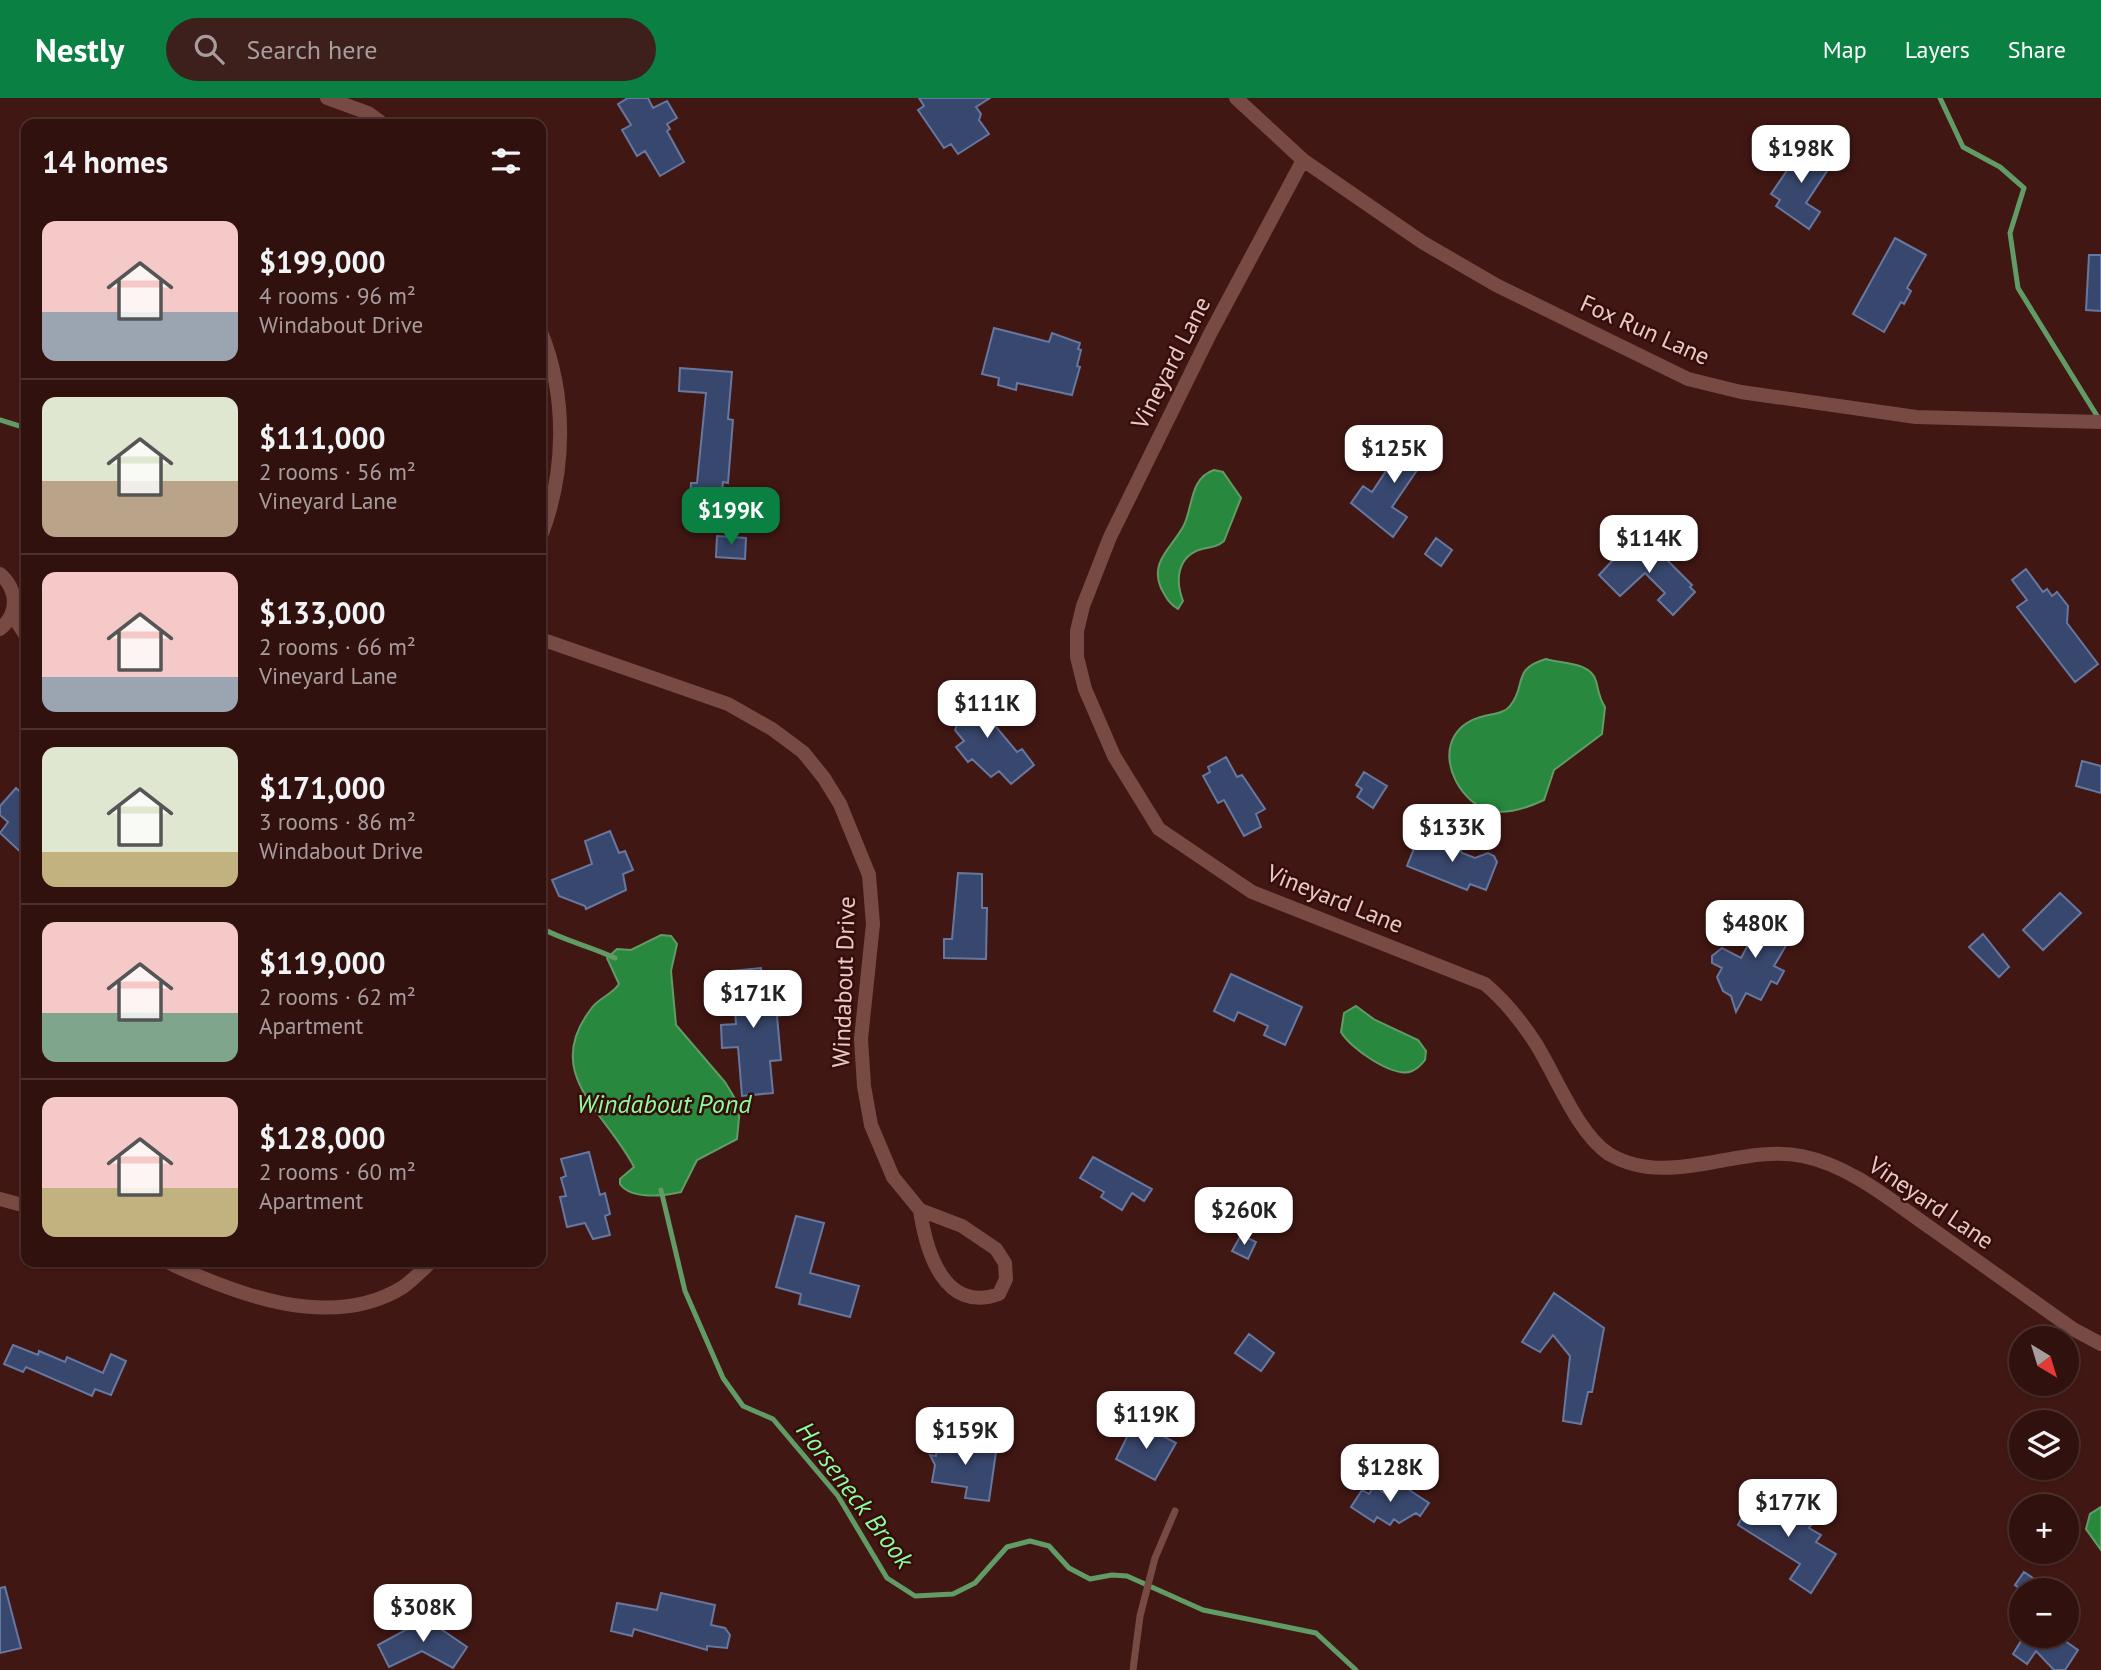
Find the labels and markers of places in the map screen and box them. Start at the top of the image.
pin: $198K [1752,126,1850,185]
pin: $125K [1345,426,1443,485]
pin: $199K [682,488,780,547]
pin: $114K [1600,516,1698,575]
pin: $111K [938,680,1036,740]
pin: $133K [1403,804,1501,864]
pin: $480K [1706,900,1804,960]
pin: $171K [704,970,802,1030]
pin: $260K [1195,1188,1293,1247]
pin: $119K [1097,1392,1195,1451]
pin: $159K [916,1408,1014,1467]
pin: $128K [1341,1444,1439,1504]
pin: $177K [1739,1480,1837,1539]
pin: $308K [374,1584,472,1644]

